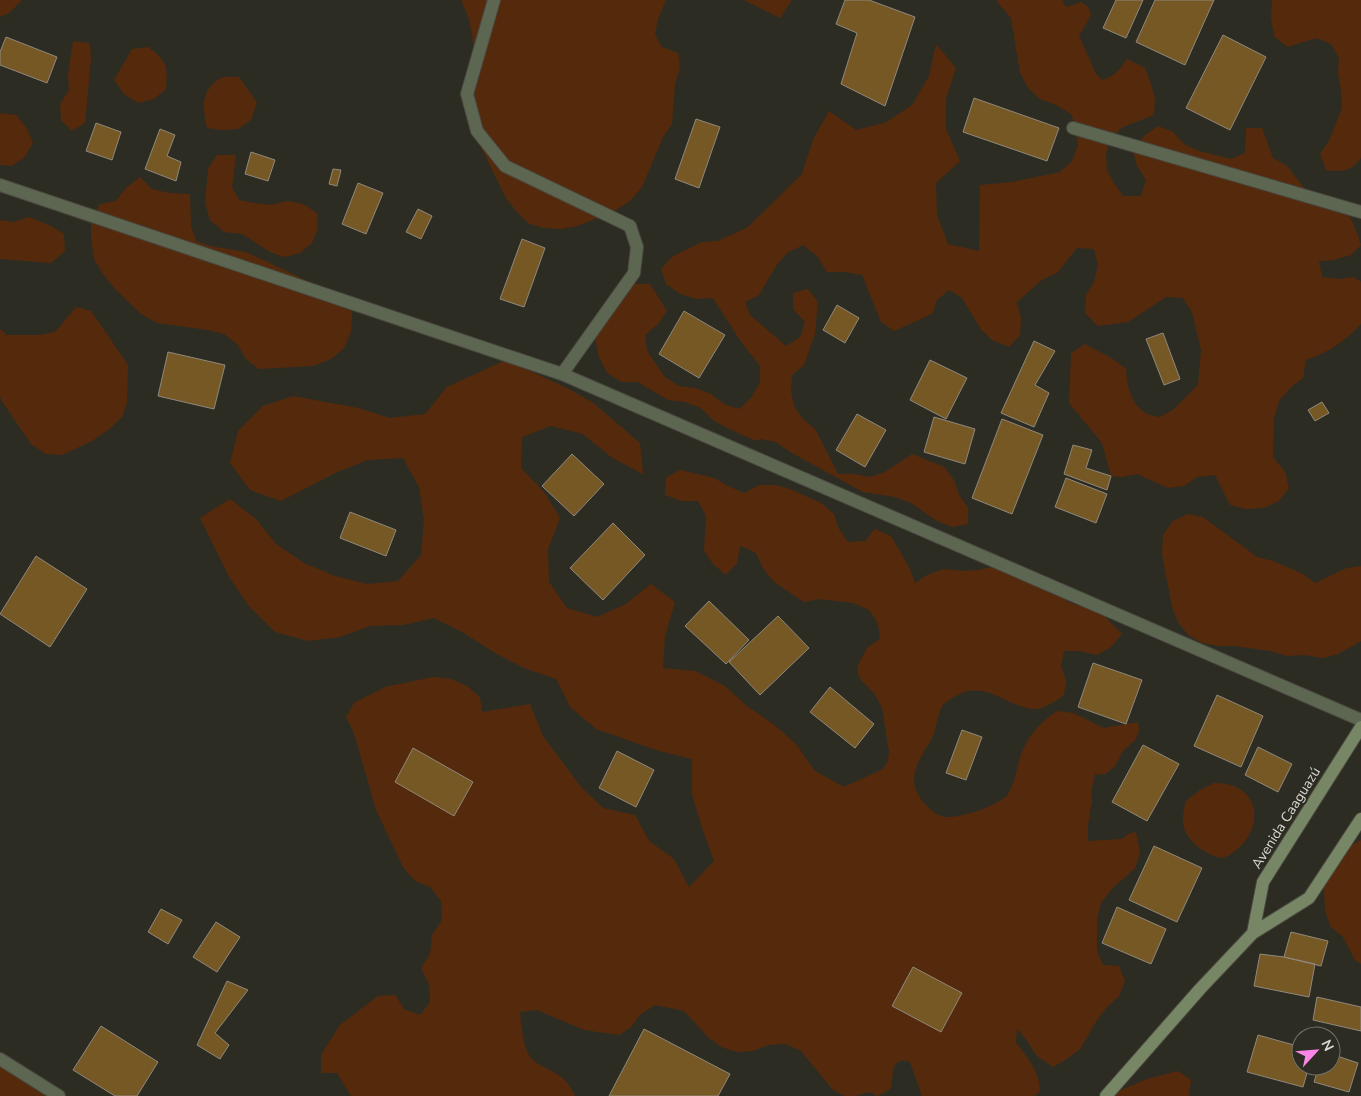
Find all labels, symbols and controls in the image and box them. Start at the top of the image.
street label: Avenida Caaguazú [1247,764,1325,872]
north arrow [1291,1026,1341,1076]
text: N [1316,1037,1338,1054]

